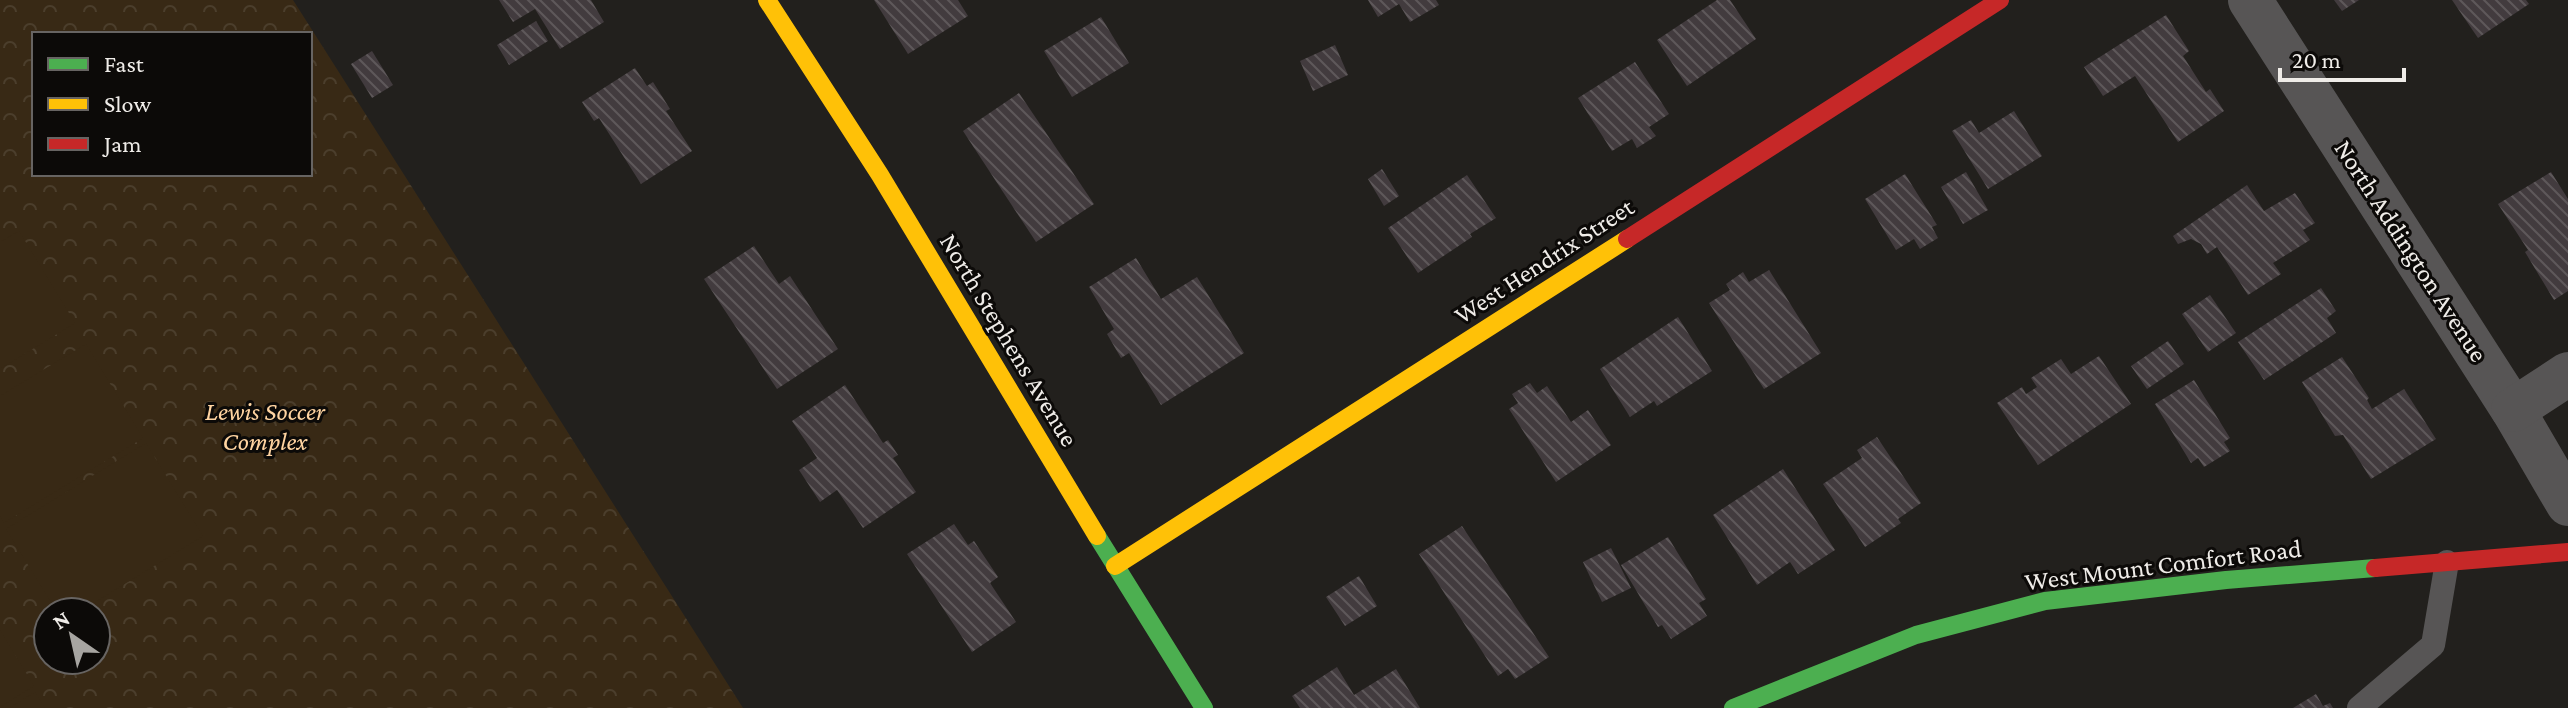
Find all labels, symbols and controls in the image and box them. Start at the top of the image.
legend [32,32,312,176]
scale bar [2280,32,2404,82]
text: 20 m [2292,46,2341,73]
text: Fast [104,50,145,77]
text: Slow [104,90,151,117]
text: Jam [102,130,142,157]
street label: North Addington Avenue [2328,135,2494,367]
street label: West Hendrix Street [1449,192,1639,330]
street label: North Stephens Avenue [934,228,1084,452]
park label: Lewis Soccer Complex [205,397,326,456]
street label: West Mount Comfort Road [2023,534,2303,596]
north arrow [32,596,112,676]
text: N [48,605,74,634]

